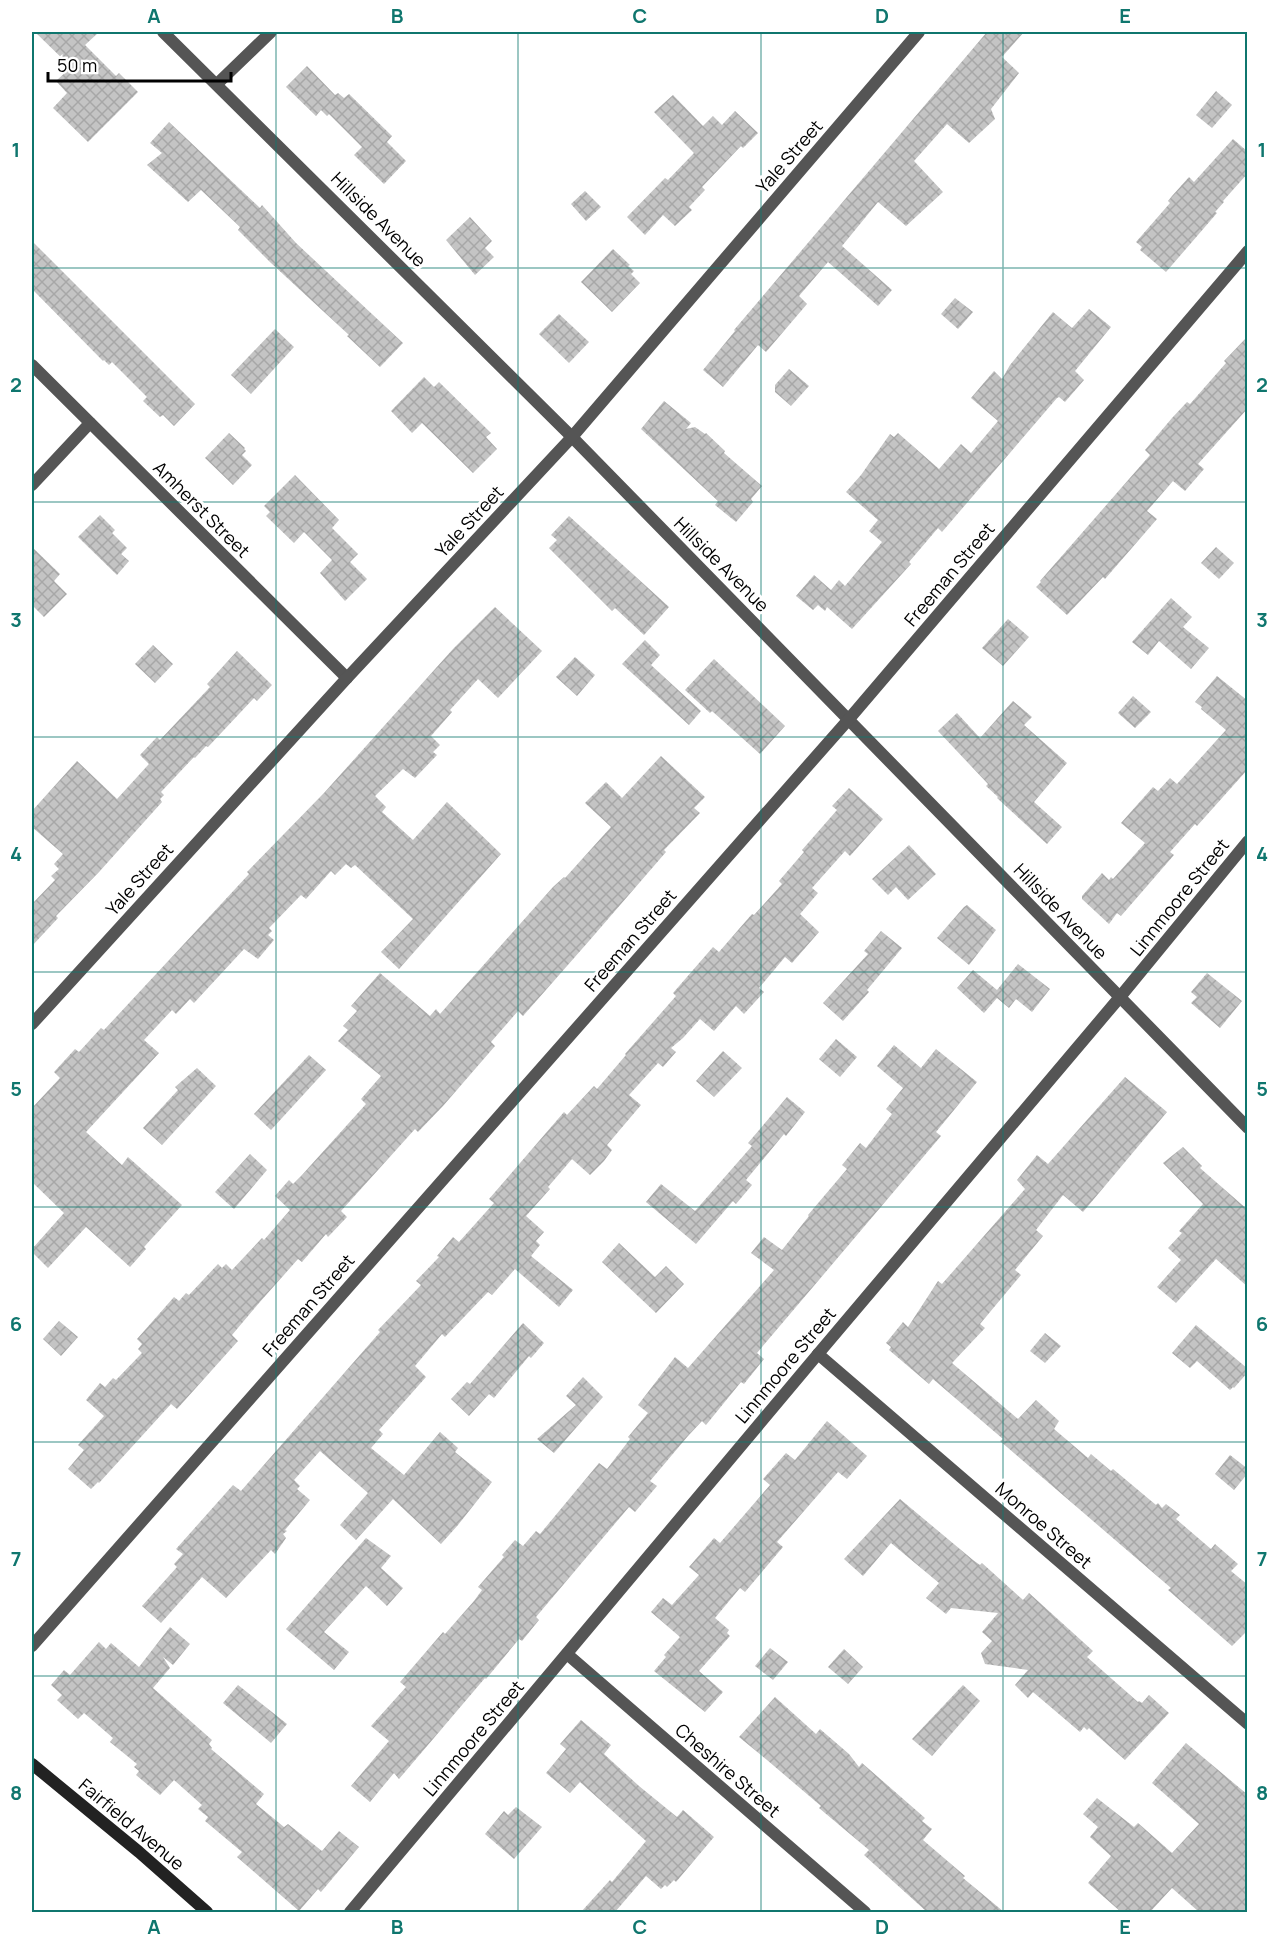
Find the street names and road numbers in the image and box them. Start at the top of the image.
street label: Yale Street [750,114,828,198]
street label: Hillside Avenue [326,166,432,272]
street label: Amherst Street [149,456,255,562]
street label: Yale Street [430,480,508,562]
street label: Hillside Avenue [669,511,775,617]
street label: Freeman Street [898,517,1000,631]
street label: Linnmoore Street [1124,833,1234,961]
street label: Yale Street [100,838,178,920]
street label: Hillside Avenue [1009,858,1113,964]
street label: Freeman Street [579,884,681,996]
street label: Freeman Street [257,1249,359,1361]
street label: Linnmoore Street [729,1302,841,1428]
street label: Monroe Street [991,1476,1097,1574]
street label: Linnmoore Street [417,1675,529,1801]
street label: Cheshire Street [670,1718,786,1822]
street label: Fairfield Avenue [74,1773,190,1875]

